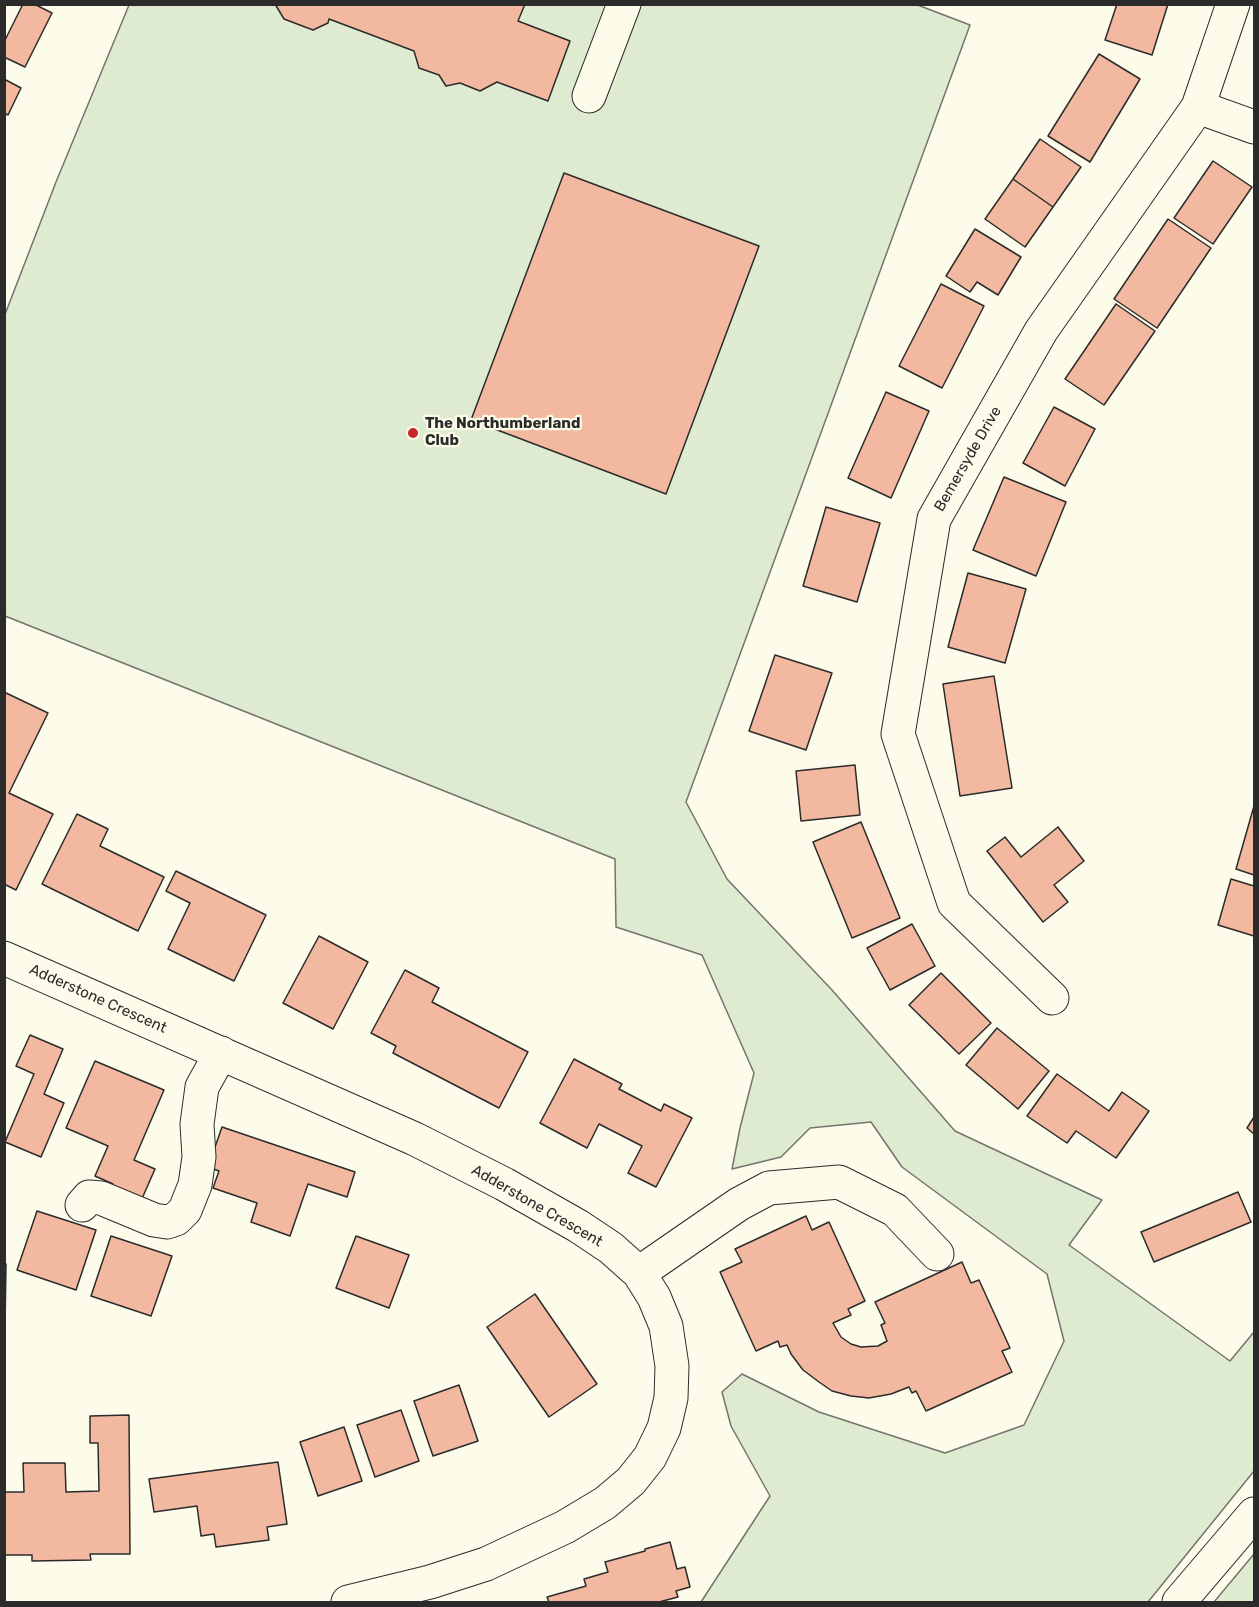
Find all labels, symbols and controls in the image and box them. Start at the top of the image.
street label: Bemersyde Drive [931,403,1005,515]
place label: The Northumberland Club [425,415,580,450]
marker: The Northumberland Club [406,426,420,440]
street label: Adderstone Crescent [27,961,169,1037]
street label: Adderstone Crescent [468,1161,606,1251]

